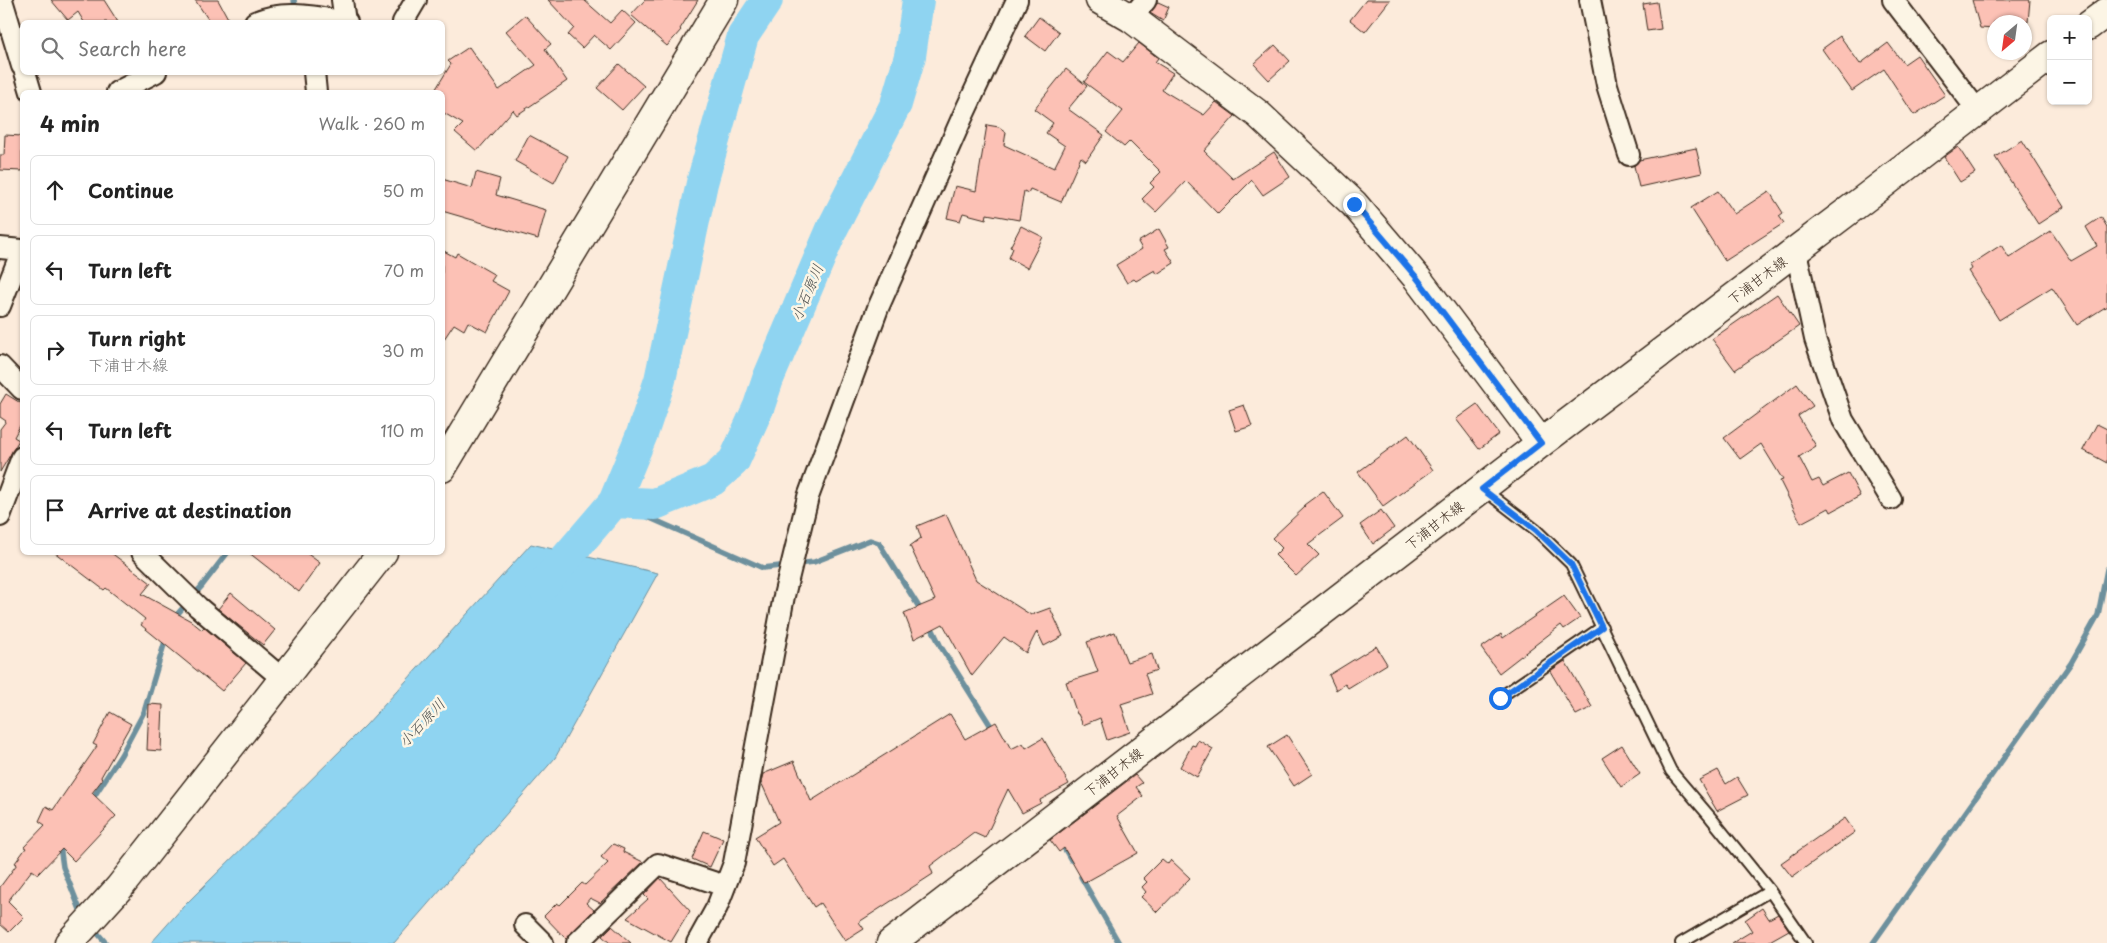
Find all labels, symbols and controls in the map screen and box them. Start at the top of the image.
north arrow [1987,15,2032,60]
map controls [2047,15,2092,105]
button: + [2047,15,2092,60]
search box [20,20,445,75]
icon: search [38,34,66,62]
text: Search here [78,34,187,62]
button: − [2047,60,2092,105]
text: 4 min [40,107,100,139]
text: Walk · 260 m [319,111,425,135]
icon: ahead [41,176,69,204]
text: Continue [88,176,174,204]
text: 50 m [383,178,424,202]
route end [1343,193,1366,216]
street label: 下浦甘木線 [1723,251,1791,309]
icon: left [41,256,69,284]
text: Turn left [88,256,172,284]
text: 70 m [384,258,424,282]
water label: 小石原川 [784,260,828,324]
text: Turn right [88,324,186,352]
icon: right [41,336,69,364]
text: 30 m [382,338,424,362]
text: 下浦甘木線 [88,352,168,376]
icon: left [41,416,69,444]
text: Turn left [88,416,172,444]
text: 110 m [381,418,424,442]
street label: 下浦甘木線 [1400,495,1468,555]
icon: arrive [41,496,69,524]
text: Arrive at destination [88,496,292,524]
route start [1489,687,1512,710]
water label: 小石原川 [392,692,450,752]
street label: 下浦甘木線 [1079,742,1147,802]

